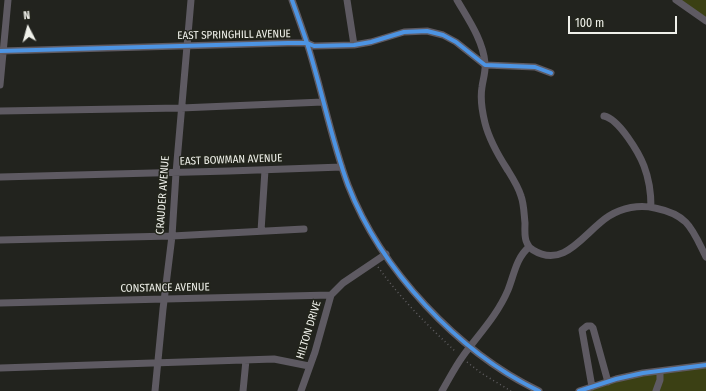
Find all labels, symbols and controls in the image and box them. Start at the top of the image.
north arrow [8,8,48,48]
scale bar [570,8,679,34]
text: N [23,9,31,22]
text: 100 m [575,16,604,30]
street label: EAST SPRINGHILL AVENUE [177,27,291,43]
street label: EAST BOWMAN AVENUE [180,152,282,168]
street label: CRAUDER AVENUE [154,155,172,235]
street label: CONSTANCE AVENUE [120,281,210,295]
street label: HILTON DRIVE [294,299,324,361]

